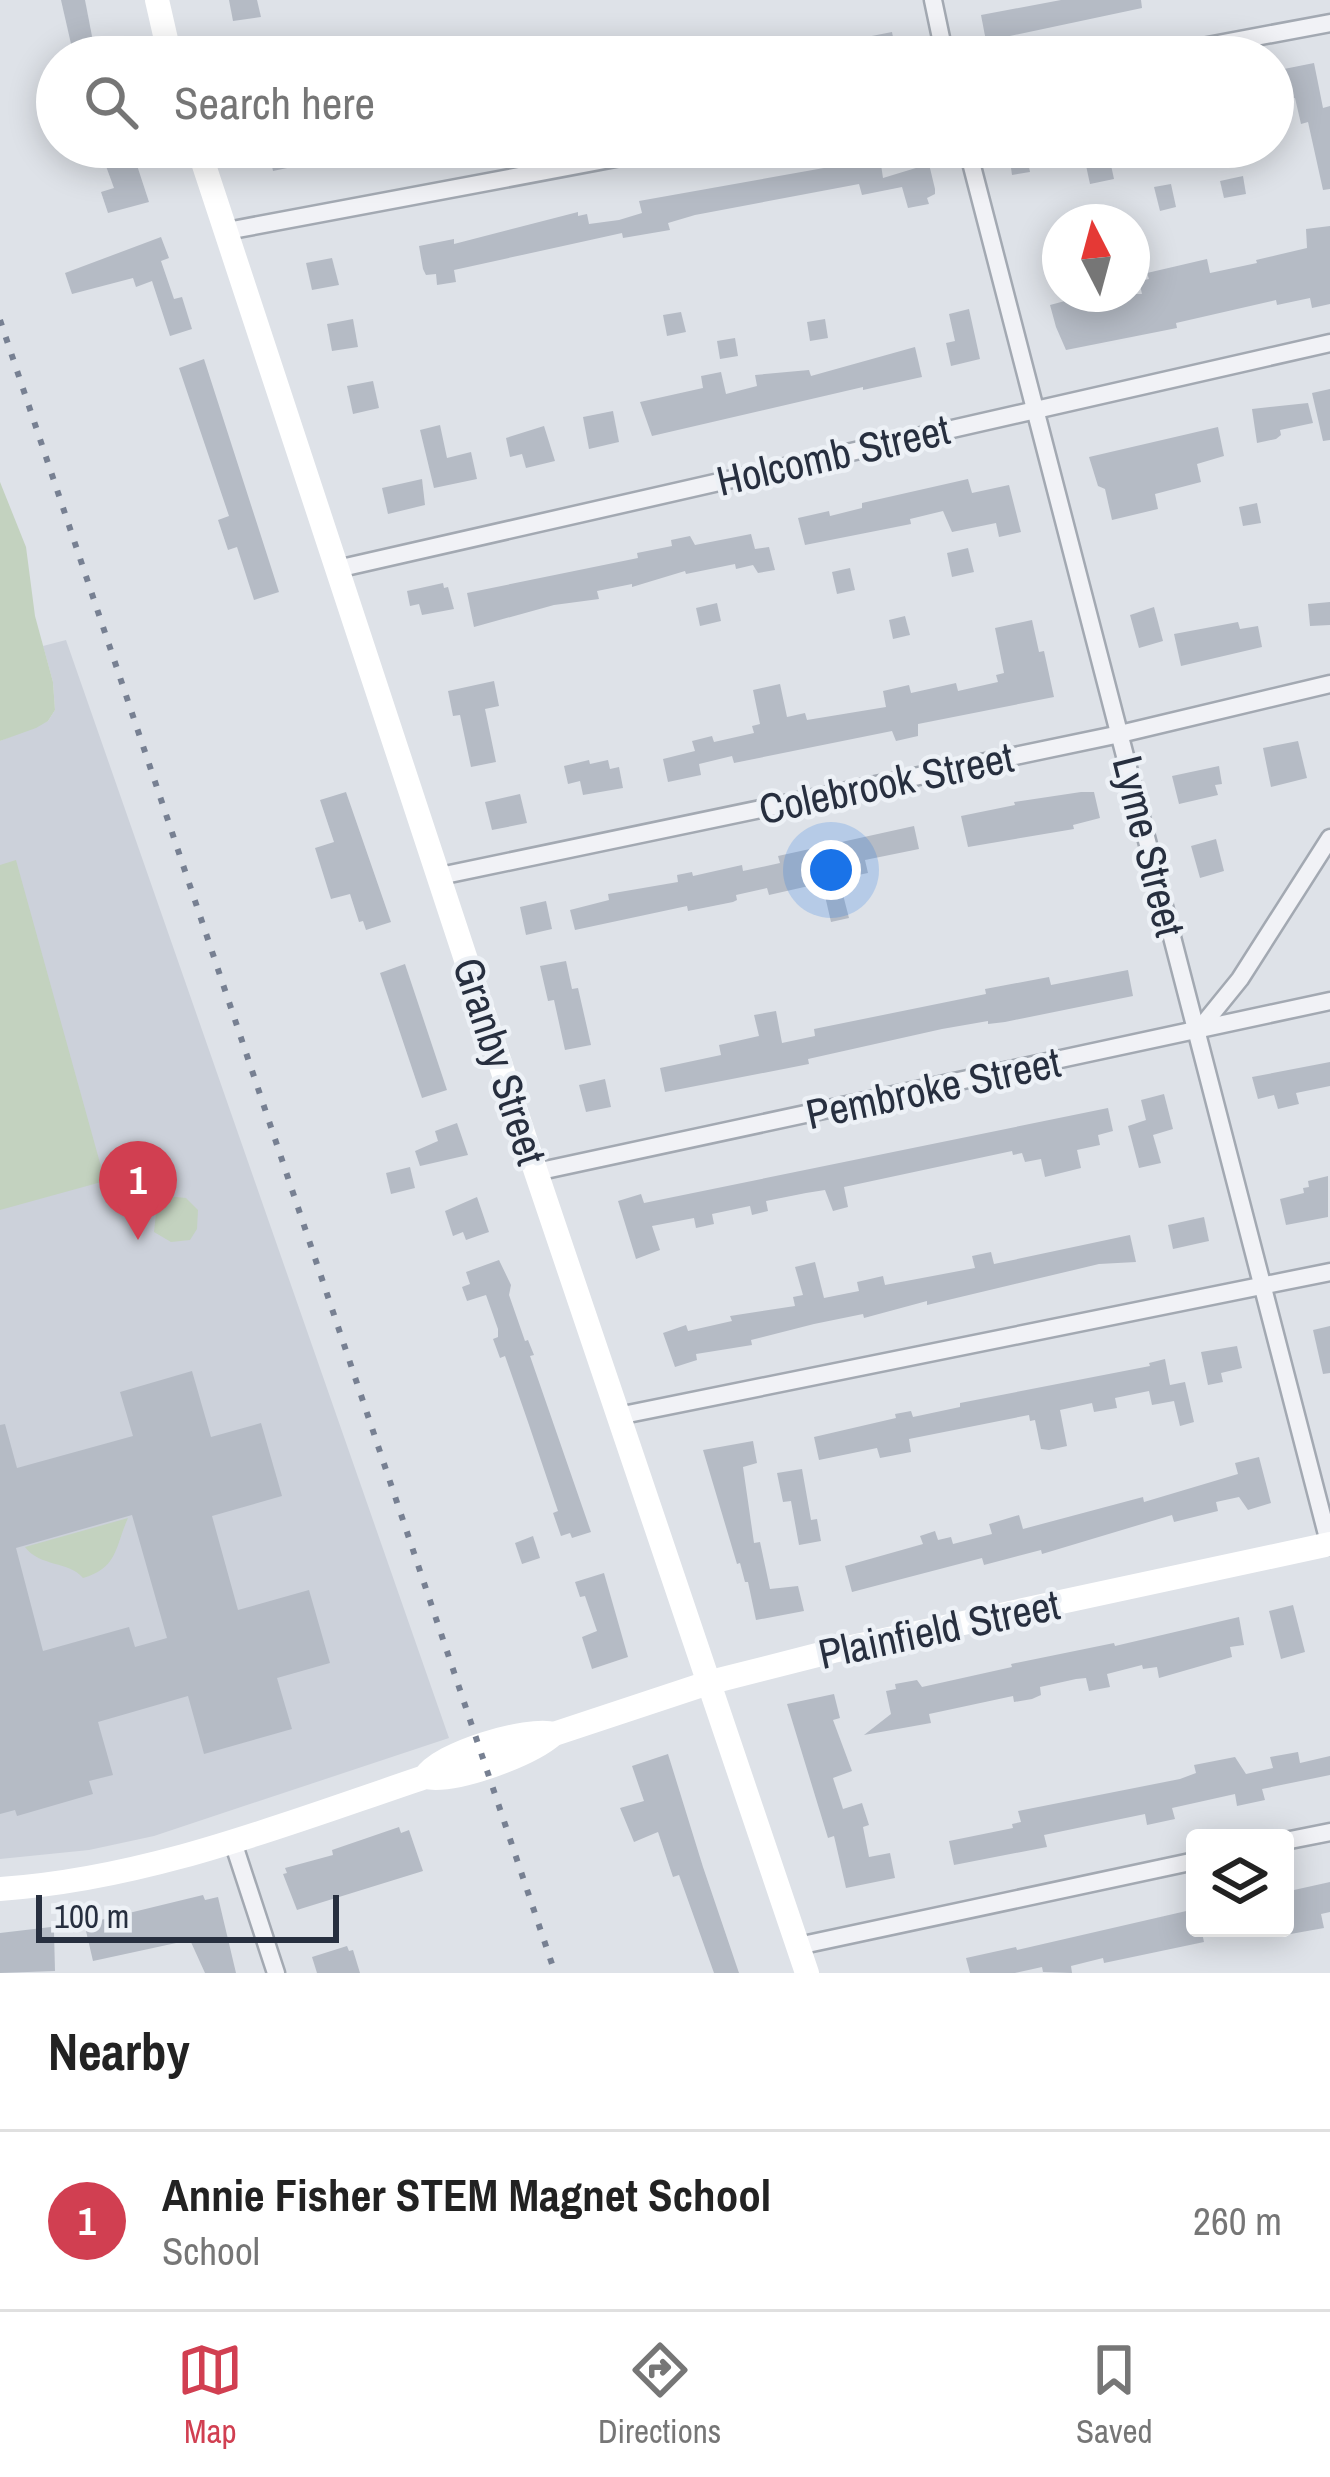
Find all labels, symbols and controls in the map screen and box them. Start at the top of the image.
search box [36,36,1294,168]
icon: search [78,69,144,135]
text: Search here [174,72,375,133]
north arrow [1042,204,1150,312]
street label: Holcomb Street [711,401,955,509]
street label: Colebrook Street [754,729,1018,837]
street label: Lyme Street [1100,750,1198,942]
your location [801,840,861,900]
street label: Granby Street [440,950,560,1172]
street label: Pembroke Street [801,1034,1065,1142]
pin: 1 [99,1141,177,1240]
street label: Plainfield Street [813,1576,1065,1682]
map controls [1186,1829,1294,1937]
button: layers [1186,1829,1294,1937]
scale bar [36,1889,339,1942]
text: 100 m [54,1894,129,1938]
text: Nearby [48,2017,190,2086]
text: Annie Fisher STEM Magnet School [162,2164,771,2225]
text: 1 [78,2195,96,2247]
text: 260 m [1193,2195,1282,2247]
text: School [162,2225,260,2277]
tab: Map [177,2337,243,2453]
tab: Directions [598,2337,721,2453]
tab: Saved [1076,2337,1153,2453]

